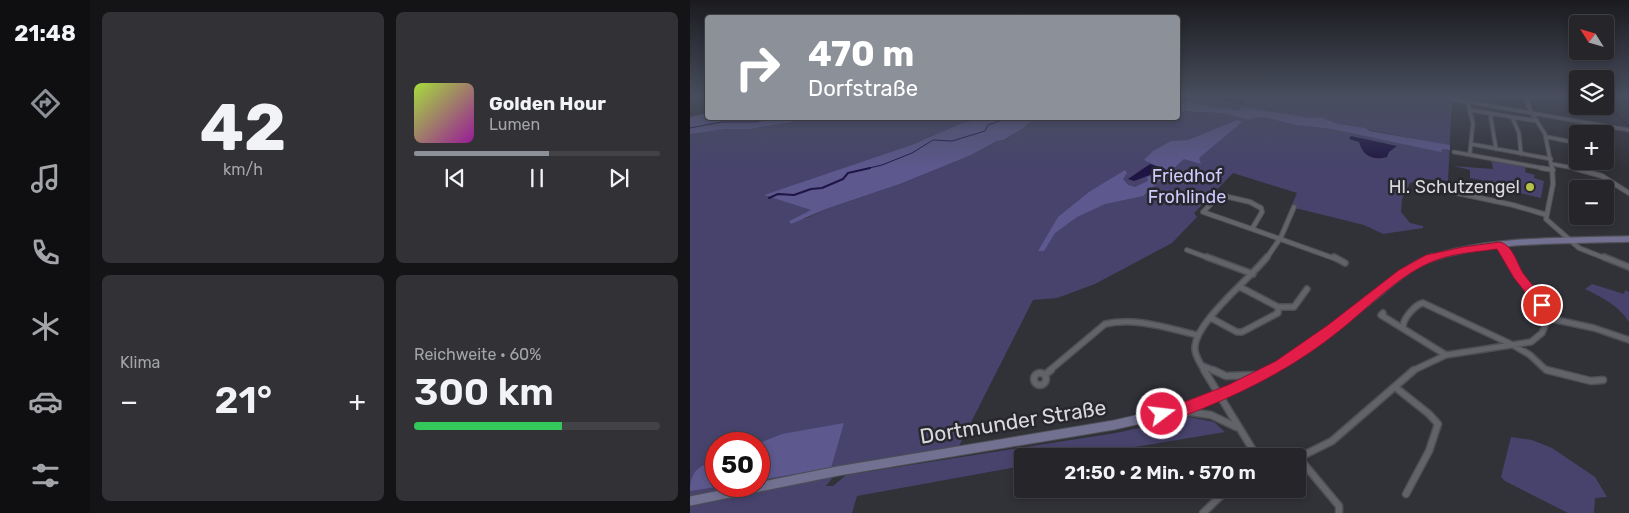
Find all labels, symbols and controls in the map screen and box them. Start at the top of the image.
north arrow [1569,15,1614,60]
map controls [1569,15,1614,225]
text: 21:48 [14,20,76,47]
text: 470 m [808,33,914,75]
icon: right [725,35,790,100]
button: layers [1569,70,1614,115]
text: Dorfstraße [808,75,918,102]
icon: directions [28,86,63,121]
text: 42 [200,89,286,166]
text: Golden Hour [489,92,606,115]
text: Lumen [489,115,540,134]
button: + [1569,125,1614,170]
text: km/h [223,160,263,179]
icon: music [28,161,63,196]
icon: previous [441,164,469,192]
icon: pause [523,164,551,192]
icon: next [605,164,633,192]
park label: Friedhof Frohlinde [1148,165,1226,208]
place label: Hl. Schutzengel [1389,176,1520,198]
button: − [1569,180,1614,225]
marker: Hl. Schutzengel [1524,181,1536,193]
icon: phone [28,235,63,270]
pin [1521,284,1563,326]
icon: arrive [1528,291,1556,319]
icon: climate [28,309,63,344]
text: Reichweite · 60% [414,345,541,364]
text: Klima [120,353,160,372]
text: 300 km [414,369,554,415]
text: 21° [215,377,272,423]
icon: car [28,384,63,419]
text: − [120,385,138,418]
text: + [349,385,366,418]
position arrow [1135,387,1187,439]
street label: Dortmunder Straße [918,394,1108,449]
speed limit sign: 50 [705,432,770,497]
icon: filters [28,458,63,493]
text: 21:50 · 2 Min. · 570 m [1064,461,1256,484]

